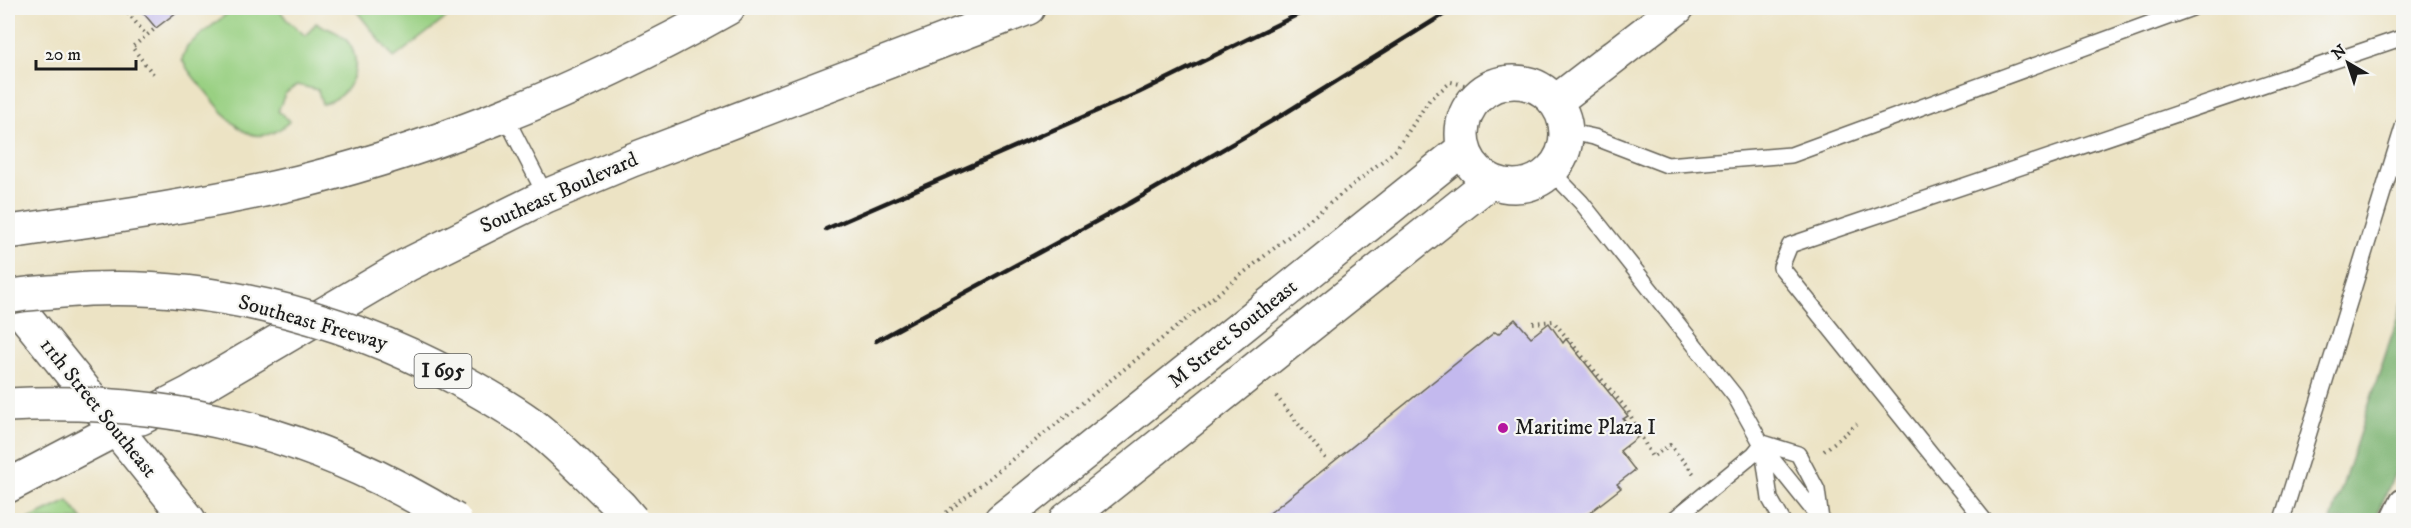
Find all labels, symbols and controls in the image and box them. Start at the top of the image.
scale bar [36,33,136,71]
north arrow [2318,33,2378,93]
text: N [2328,40,2351,64]
text: 20 m [45,44,81,66]
street label: Southeast Boulevard [476,146,642,239]
street label: M Street Southeast [1163,274,1303,394]
street label: Southeast Freeway [235,289,392,357]
street label: 11th Street Southeast [34,333,162,483]
road number: I 695 [414,354,472,388]
place label: Maritime Plaza I [1515,415,1656,441]
marker: Maritime Plaza I [1496,421,1510,435]

